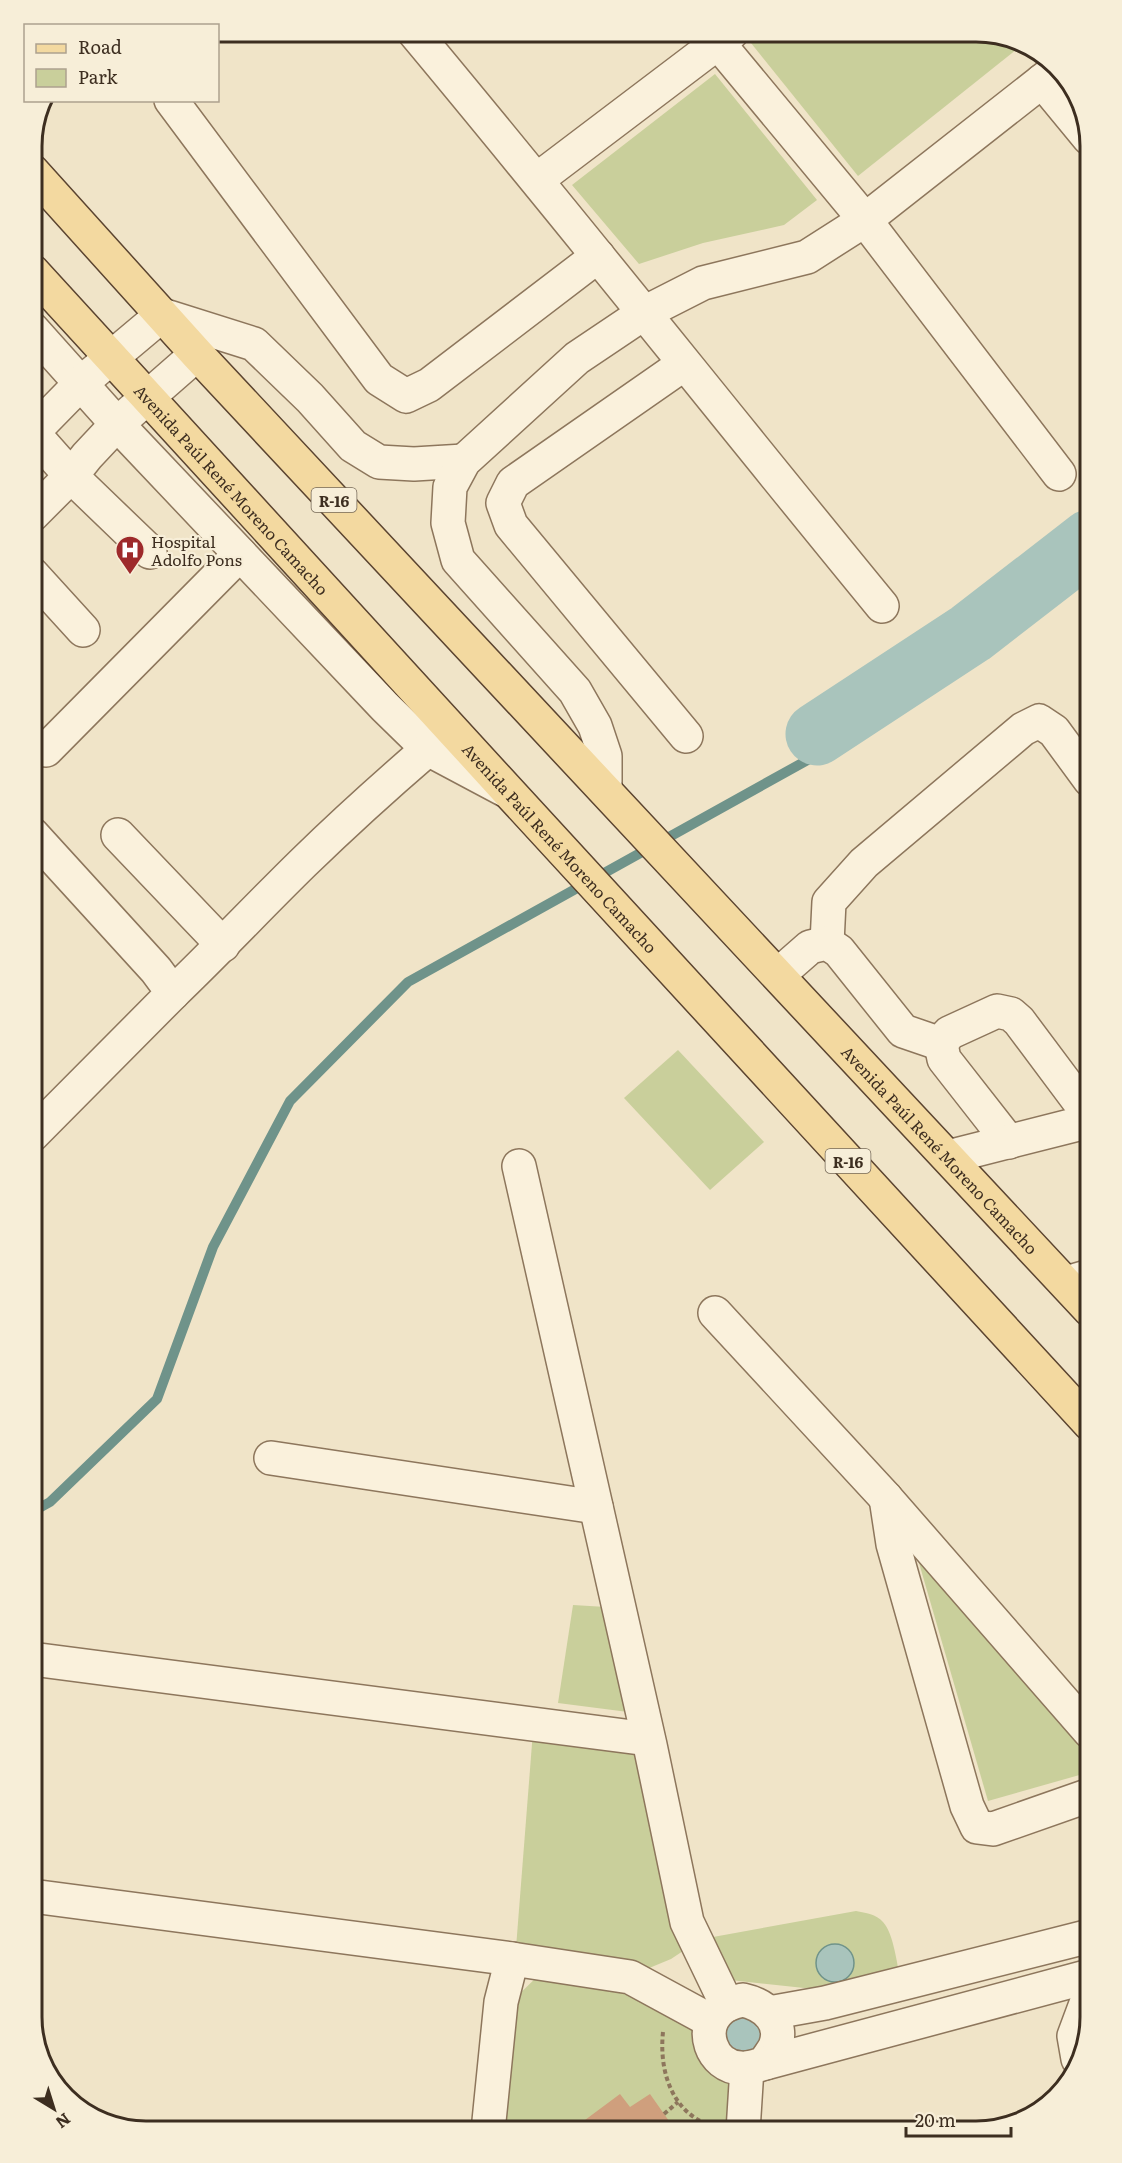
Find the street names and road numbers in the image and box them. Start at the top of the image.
street label: Avenida Paúl René Moreno Camacho [129,379,335,600]
road number: R-16 [312,488,356,512]
street label: Avenida Paúl René Moreno Camacho [457,737,663,958]
street label: Avenida Paúl René Moreno Camacho [836,1040,1044,1259]
road number: R-16 [826,1149,870,1173]

